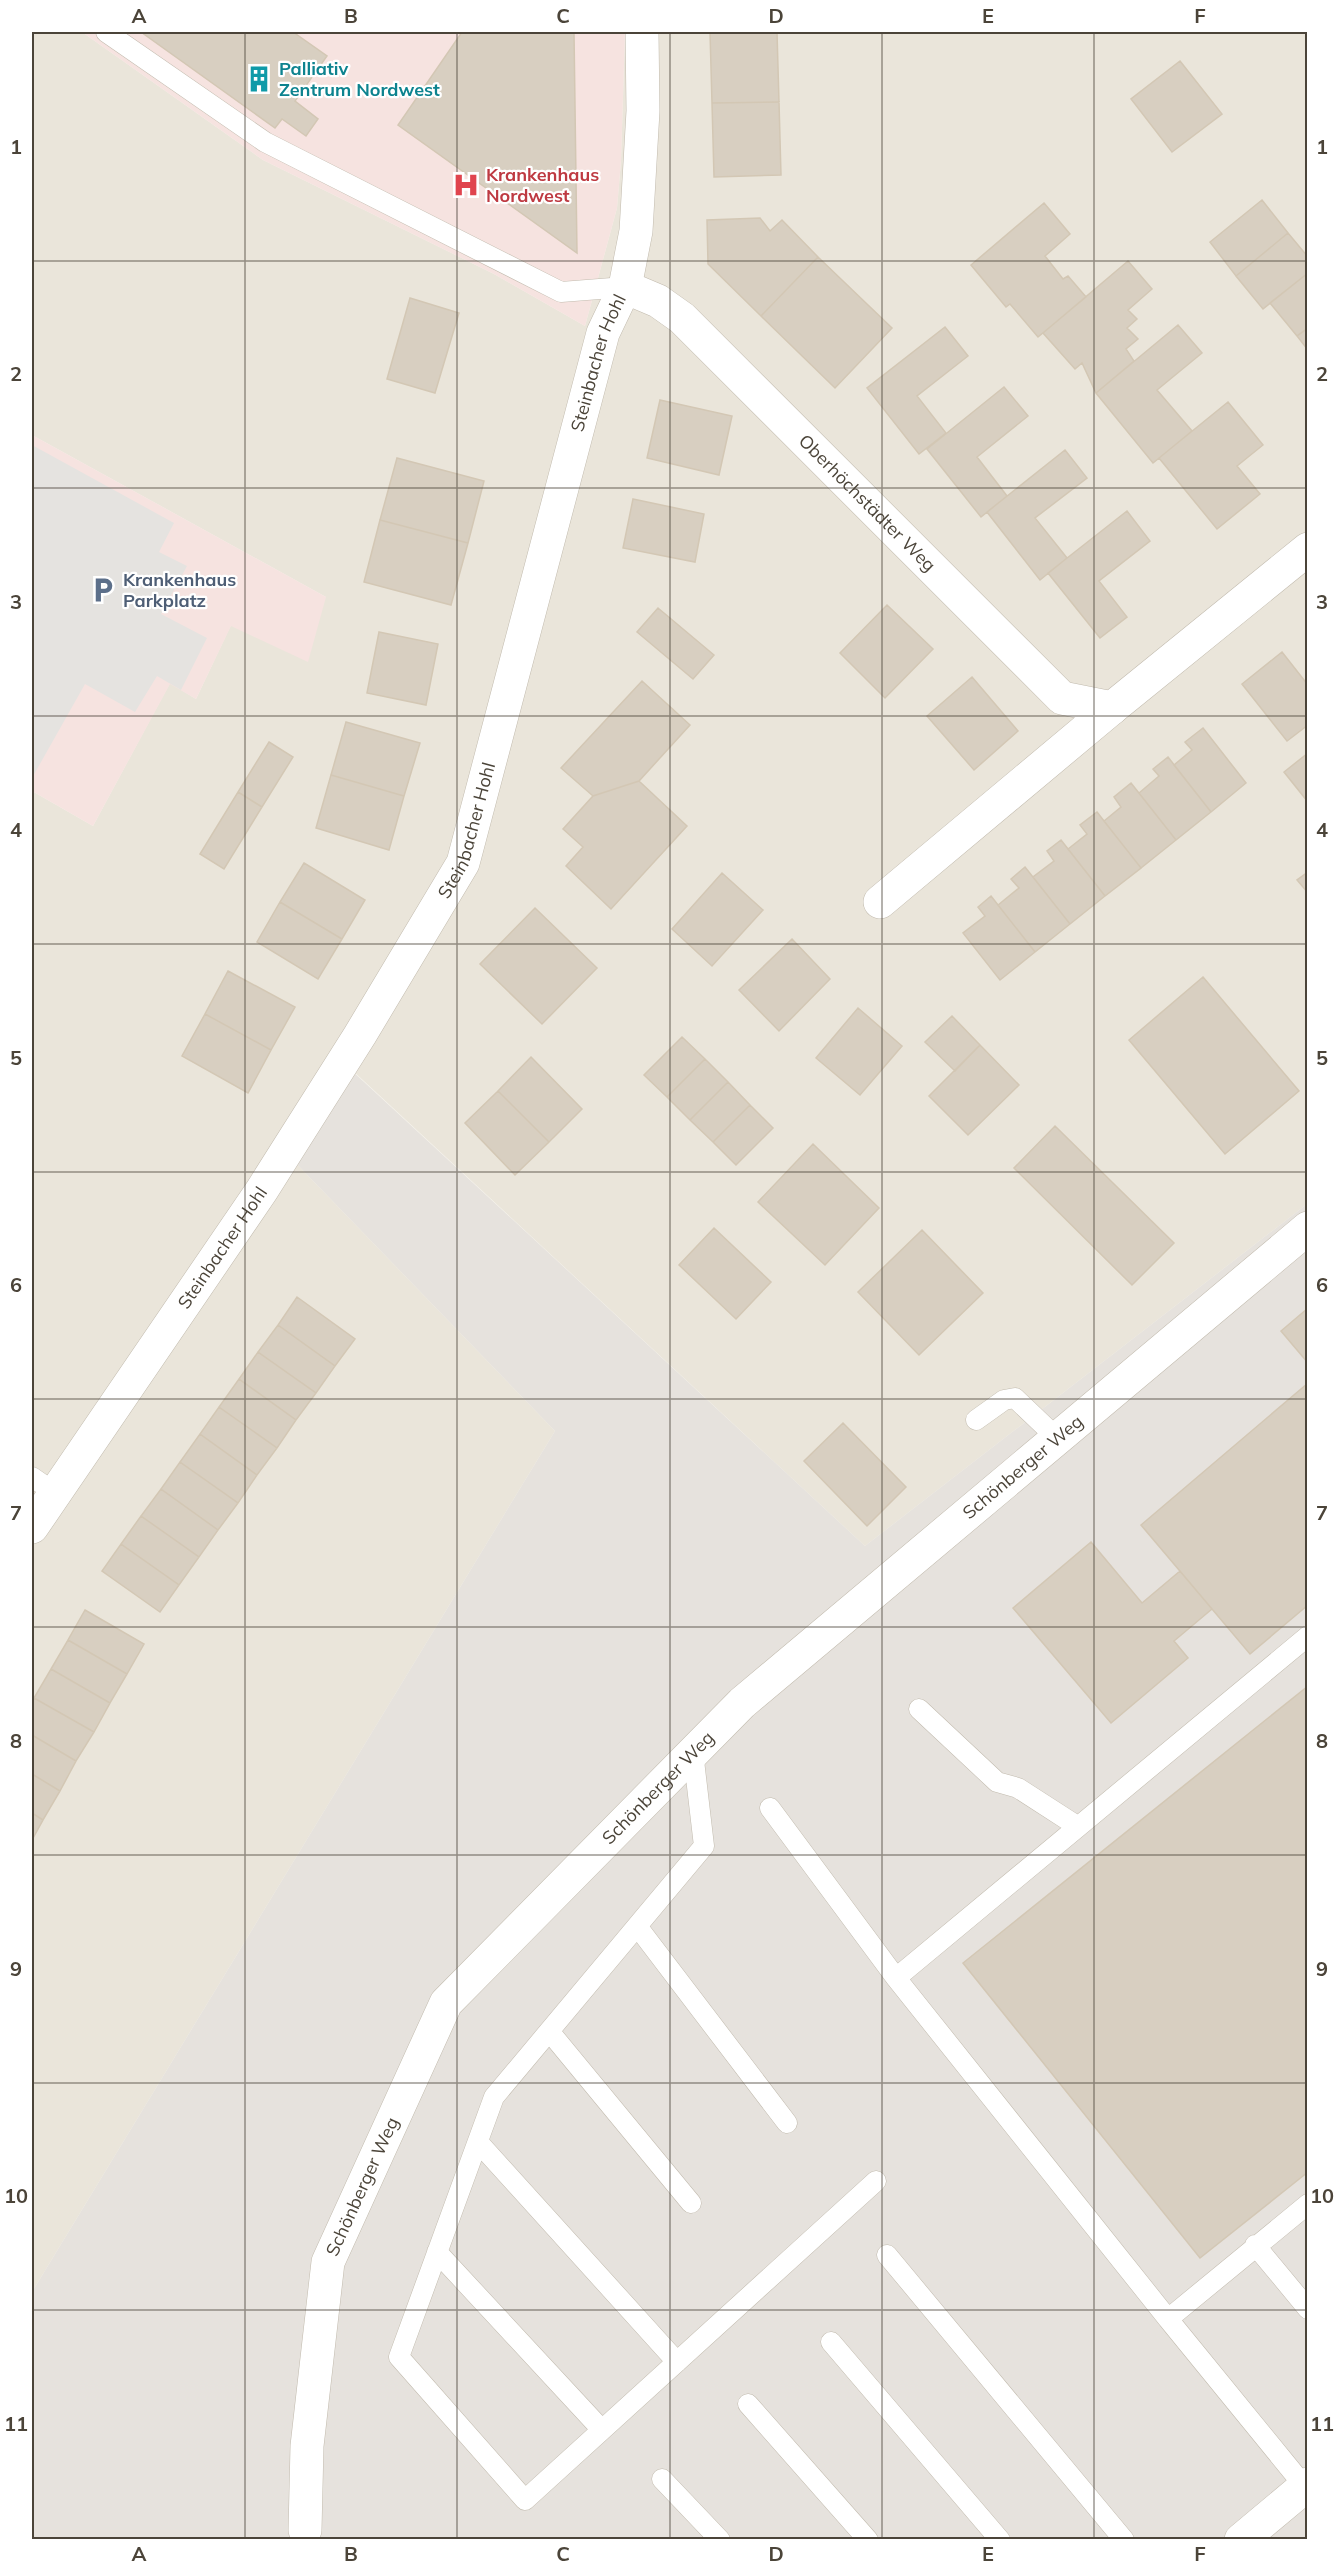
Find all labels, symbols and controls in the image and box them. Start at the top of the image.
text: A [132,3,147,28]
text: B [344,3,358,28]
text: C [556,3,570,28]
text: D [768,3,784,28]
text: E [982,3,994,28]
text: F [1194,3,1206,28]
place label: Palliativ Zentrum Nordwest [279,57,440,101]
building icon: Palliativ Zentrum Nordwest [244,64,274,94]
text: 1 [10,134,22,159]
text: 1 [1316,134,1328,159]
place label: Krankenhaus Nordwest [486,163,599,207]
hospital icon: Krankenhaus Nordwest [451,170,481,200]
street label: Steinbacher Hohl [565,290,631,434]
text: 2 [10,361,22,386]
text: 2 [1316,361,1328,386]
street label: Oberhöchstädter Weg [794,429,941,576]
place label: Krankenhaus Parkplatz [123,568,236,612]
parking icon: Krankenhaus Parkplatz [88,575,118,605]
text: 3 [10,589,22,614]
text: 3 [1316,589,1328,614]
street label: Steinbacher Hohl [432,760,500,902]
text: 4 [10,817,22,842]
text: 4 [1316,817,1328,842]
text: 5 [10,1045,22,1070]
text: 5 [1316,1045,1328,1070]
street label: Steinbacher Hohl [172,1182,272,1313]
text: 6 [10,1272,22,1297]
text: 6 [1316,1272,1328,1297]
street label: Schönberger Weg [958,1410,1087,1524]
text: 7 [10,1500,22,1525]
text: 7 [1316,1500,1328,1525]
street label: Schönberger Weg [597,1726,719,1849]
text: 8 [10,1728,22,1753]
text: 8 [1316,1728,1328,1753]
text: 9 [10,1956,22,1981]
text: 9 [1316,1956,1328,1981]
street label: Schönberger Weg [320,2113,403,2260]
text: 10 [4,2183,28,2208]
text: 10 [1310,2183,1334,2208]
text: 11 [4,2411,28,2436]
text: 11 [1310,2411,1334,2436]
text: A [132,2541,147,2566]
text: B [344,2541,358,2566]
text: C [556,2541,570,2566]
text: D [768,2541,784,2566]
text: E [982,2541,994,2566]
text: F [1194,2541,1206,2566]

